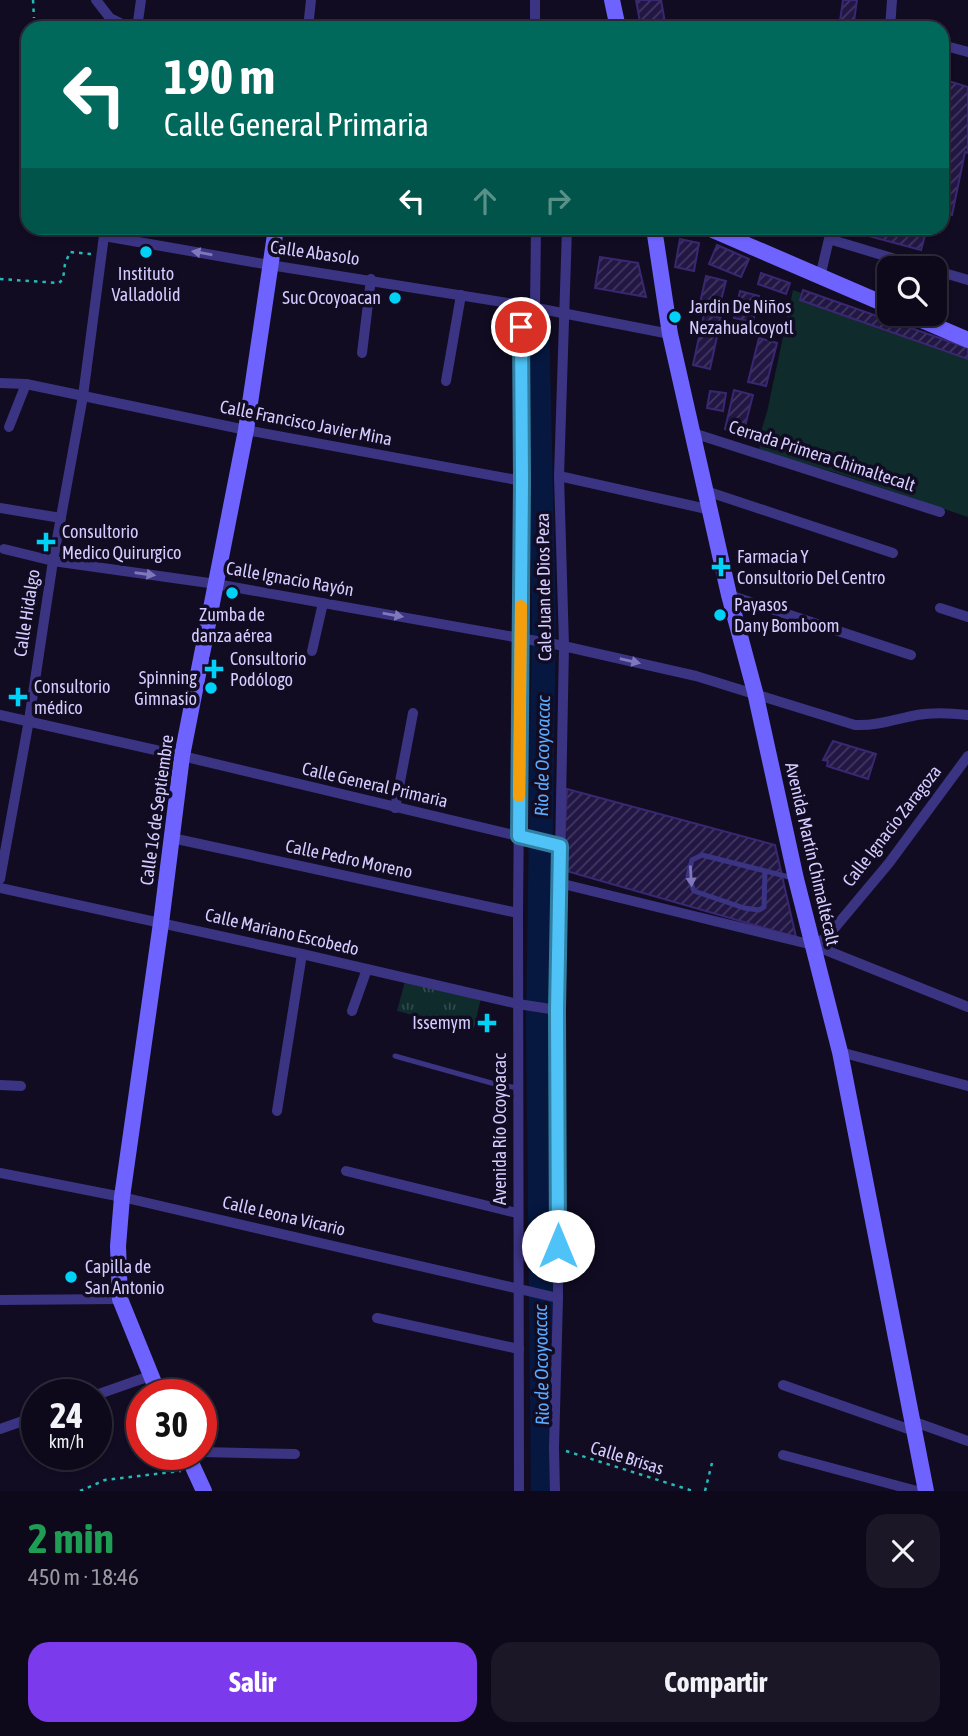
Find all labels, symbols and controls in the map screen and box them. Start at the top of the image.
text: 190 m [164,48,275,104]
icon: left [49,49,140,140]
text: Calle General Primaria [164,106,429,143]
icon: left [393,182,431,220]
icon: ahead [466,182,504,220]
icon: right [539,182,577,220]
street label: Calle Abasolo [269,236,361,269]
marker: Instituto Valladolid [138,244,154,260]
one-way arrow [191,247,213,258]
map controls [877,256,947,326]
button: search [877,256,947,326]
place label: Instituto Valladolid [112,263,181,305]
place label: Suc Ocoyoacan [282,287,381,308]
marker: Suc Ocoyoacan [387,290,403,306]
place label: Jardin De Niños Nezahualcoyotl [689,296,794,338]
pin [491,297,551,357]
icon: arrive [502,308,540,346]
marker: Jardin De Niños Nezahualcoyotl [667,309,683,325]
street label: Calle Francisco Javier Mina [218,395,394,450]
street label: Cerrada Primera Chimaltecalt [726,415,918,496]
street label: Cale Juan de Dios Peza [532,513,555,661]
place label: Consultorio Medico Quirurgico [62,521,182,563]
marker: Consultorio Medico Quirurgico [36,532,56,552]
place label: Farmacia Y Consultorio Del Centro [737,546,885,588]
street label: Calle Ignacio Rayón [225,557,356,600]
marker: Farmacia Y Consultorio Del Centro [711,557,731,577]
street label: Calle Hidalgo [9,568,44,658]
one-way arrow [134,568,156,579]
marker: Zumba de danza aérea [224,585,240,601]
place label: Payasos Dany Bomboom [734,594,839,636]
place label: Zumba de danza aérea [191,604,273,646]
marker: Payasos Dany Bomboom [712,607,728,623]
one-way arrow [382,610,404,621]
place label: Consultorio Podólogo [230,648,306,690]
one-way arrow [619,656,641,667]
marker: Consultorio Podólogo [204,659,224,679]
place label: Spinning Gimnasio [134,667,197,709]
place label: Consultorio médico [34,676,110,718]
marker: Spinning Gimnasio [203,680,219,696]
marker: Consultorio médico [8,687,28,707]
water label: Rio de Ocoyoacac [530,694,554,817]
street label: Calle 16 de Septiembre [136,733,177,887]
street label: Calle General Primaria [300,758,450,812]
street label: Avenida Martín Chimaltécalt [781,760,844,948]
street label: Calle Ignacio Zaragoza [838,761,945,890]
street label: Calle Pedro Moreno [284,835,414,882]
one-way arrow [686,865,697,887]
street label: Calle Mariano Escobedo [203,904,361,959]
place label: Issemym [412,1012,471,1033]
marker: Issemym [477,1013,497,1033]
street label: Avenida Río Ocoyoacac [489,1053,510,1205]
street label: Calle Leona Vicario [221,1191,348,1240]
position arrow [521,1209,595,1283]
place label: Capilla de San Antonio [85,1256,164,1298]
marker: Capilla de San Antonio [63,1269,79,1285]
water label: Rio de Ocoyoacac [529,1303,553,1426]
speed limit sign: 30 [126,1379,217,1470]
text: 24 [50,1395,83,1435]
text: km/h [49,1431,84,1452]
street label: Calle Brisas [588,1436,666,1479]
text: 2 min [28,1514,114,1562]
button: close [866,1514,940,1588]
text: 450 m · 18:46 [28,1564,139,1590]
button: Salir [28,1642,477,1722]
button: Compartir [491,1642,940,1722]

